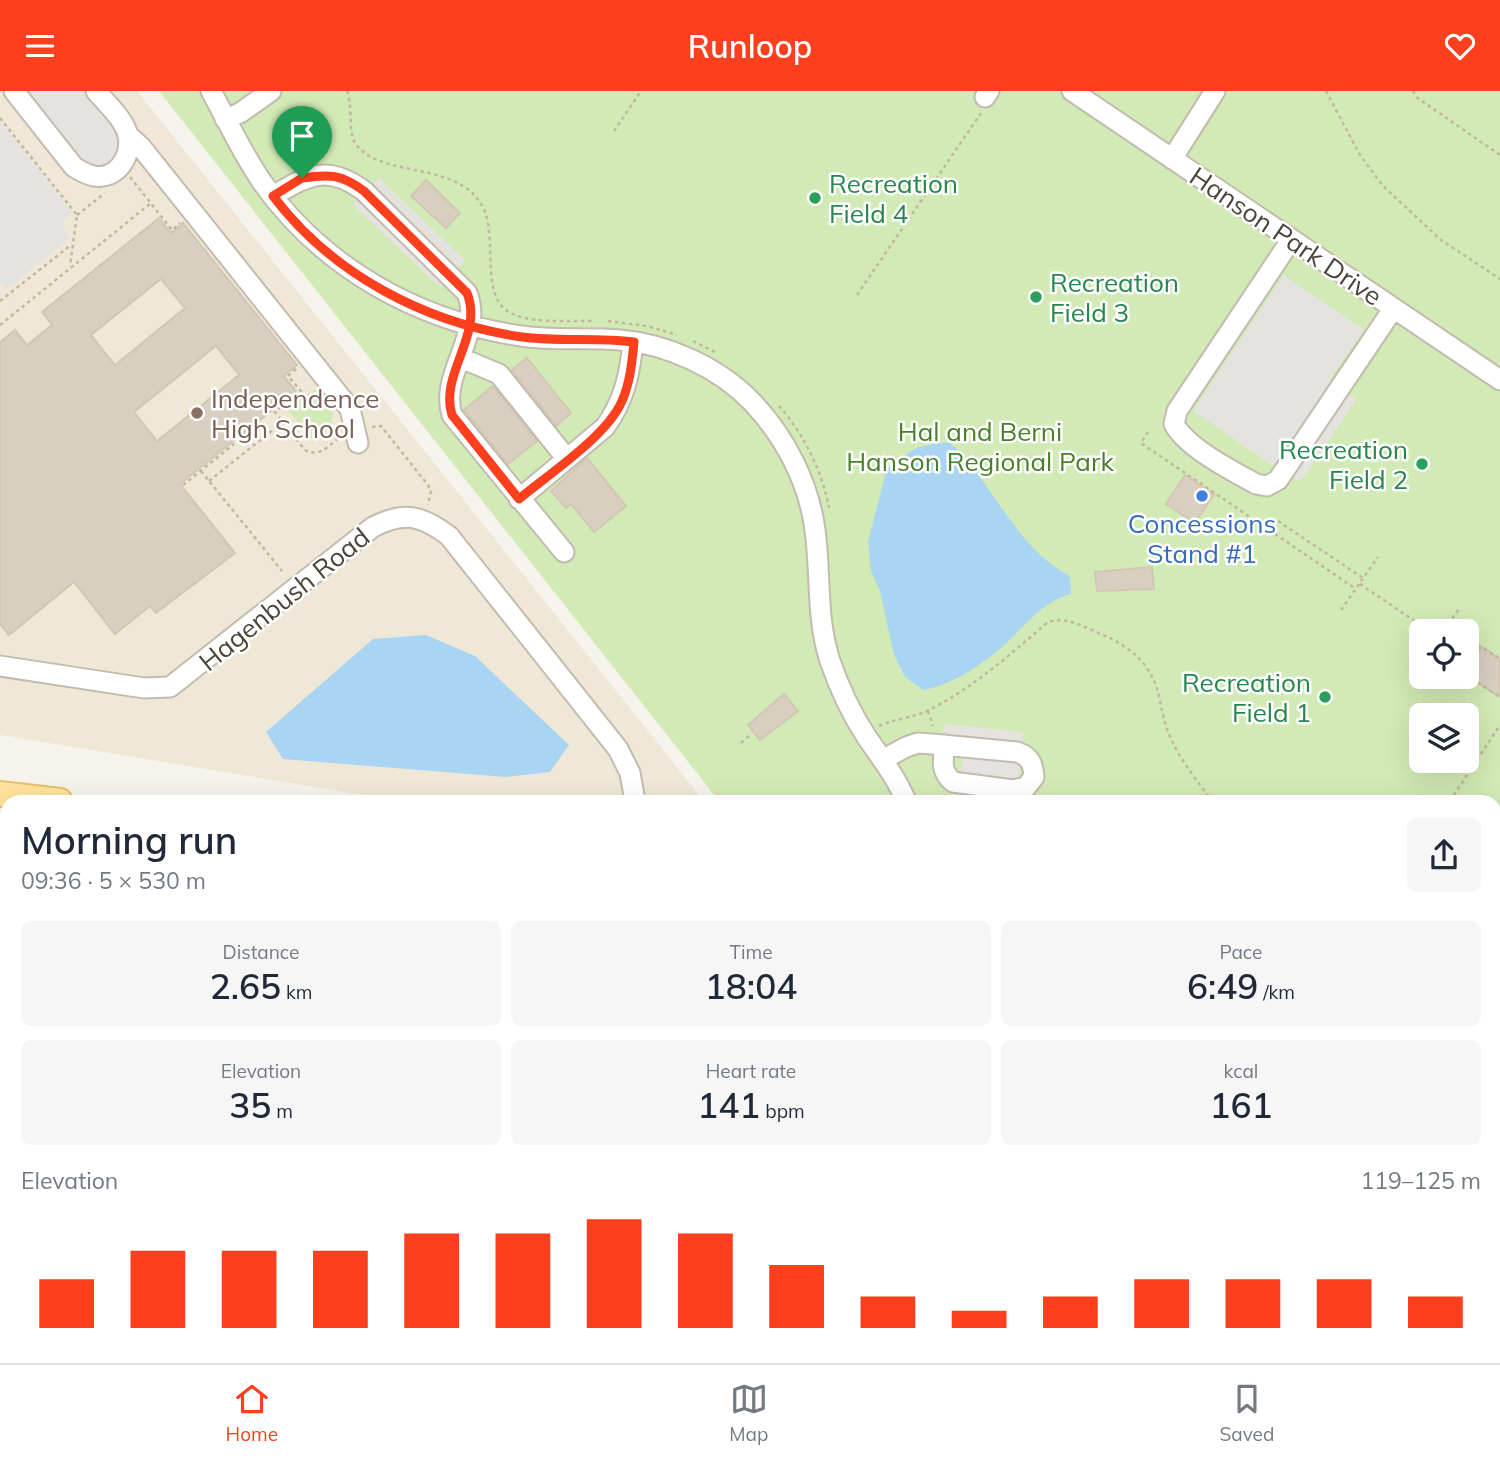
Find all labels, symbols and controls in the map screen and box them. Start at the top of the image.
text: Runloop [688,26,812,66]
icon: menu [21,27,59,65]
icon: heart [1441,27,1479,65]
pin [272,106,332,178]
icon: arrive [283,117,321,155]
street label: Hanson Park Drive [1184,159,1388,313]
place label: Recreation Field 4 [829,167,958,230]
marker: Recreation Field 4 [807,190,823,206]
place label: Recreation Field 3 [1050,266,1179,329]
marker: Recreation Field 3 [1028,289,1044,305]
place label: Independence High School [211,382,379,445]
marker: Independence High School [189,405,205,421]
park label: Hal and Berni Hanson Regional Park [846,415,1114,478]
place label: Recreation Field 2 [1279,433,1408,496]
marker: Recreation Field 2 [1414,456,1430,472]
marker: Concessions Stand #1 [1194,488,1210,504]
place label: Concessions Stand #1 [1128,507,1276,570]
street label: Hagenbush Road [192,520,376,678]
map controls [1409,619,1479,773]
button: locate [1409,619,1479,689]
place label: Recreation Field 1 [1182,666,1311,729]
marker: Recreation Field 1 [1317,689,1333,705]
button: layers [1409,703,1479,773]
text: Morning run [21,816,237,864]
button: share [1407,818,1481,892]
text: 09:36 · 5 × 530 m [21,866,206,895]
text: Distance [223,940,299,964]
text: Time [729,940,773,964]
text: Pace [1220,940,1262,964]
text: 2.65 [210,964,281,1008]
text: 18:04 [705,964,797,1008]
text: 6:49 [1187,964,1258,1008]
text: km [281,980,312,1004]
text: /km [1258,980,1295,1004]
text: Elevation [221,1059,301,1083]
text: Heart rate [706,1059,796,1083]
text: kcal [1224,1059,1258,1083]
text: 35 [229,1083,271,1127]
text: 141 [697,1083,760,1127]
text: 161 [1209,1083,1273,1127]
text: m [271,1099,293,1123]
text: bpm [760,1099,805,1123]
text: Elevation [21,1166,118,1195]
text: 119–125 m [1360,1166,1481,1195]
tab: Home [226,1380,278,1446]
tab: Map [729,1380,768,1446]
tab: Saved [1220,1380,1274,1446]

